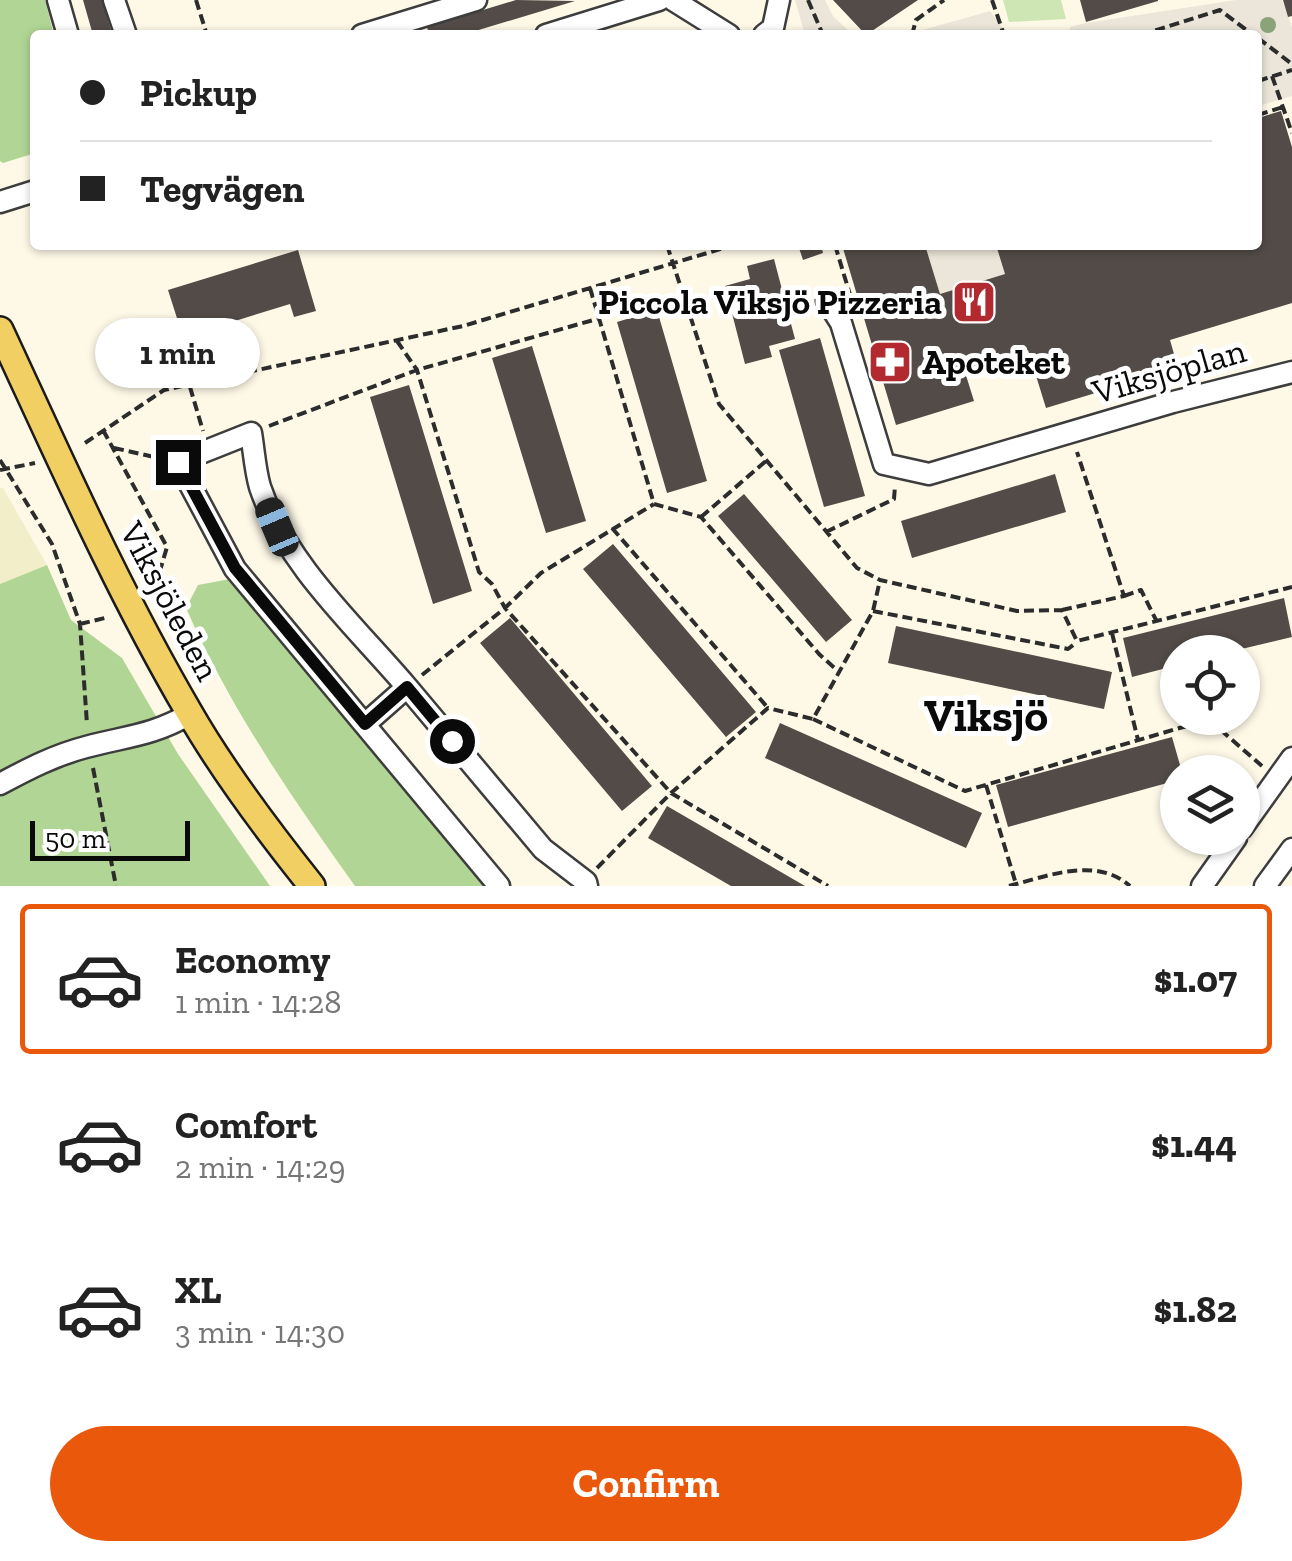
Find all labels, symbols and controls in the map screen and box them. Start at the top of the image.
text: Pickup [140,70,257,116]
text: Tegvägen [140,166,305,212]
restaurant icon: Piccola Viksjö Pizzeria [951,279,997,325]
place label: Piccola Viksjö Pizzeria [598,281,942,323]
callout: 1 min [96,317,260,387]
street label: Viksjöplan [1086,329,1251,413]
text: 1 min [140,334,215,372]
pharmacy icon: Apoteket [867,339,913,385]
place label: Apoteket [922,341,1066,383]
route end [156,440,201,485]
car [251,494,303,560]
street label: Viksjöleden [110,514,229,687]
map controls [1160,635,1260,855]
button: locate [1160,635,1260,735]
district label: Viksjö [924,689,1048,743]
route start [430,719,475,764]
button: layers [1160,755,1260,855]
scale bar [30,816,190,860]
text: 50 m [45,822,106,855]
icon: car [55,934,145,1024]
text: Economy [175,937,330,983]
text: $1.07 [1154,956,1237,1002]
text: 1 min · 14:28 [175,983,341,1021]
icon: car [55,1099,145,1189]
text: Comfort [175,1102,317,1148]
text: $1.44 [1151,1121,1237,1167]
text: 2 min · 14:29 [175,1148,345,1186]
icon: car [55,1264,145,1354]
text: XL [175,1267,222,1313]
text: $1.82 [1153,1286,1237,1332]
text: 3 min · 14:30 [175,1313,345,1351]
button: Confirm [50,1426,1242,1541]

